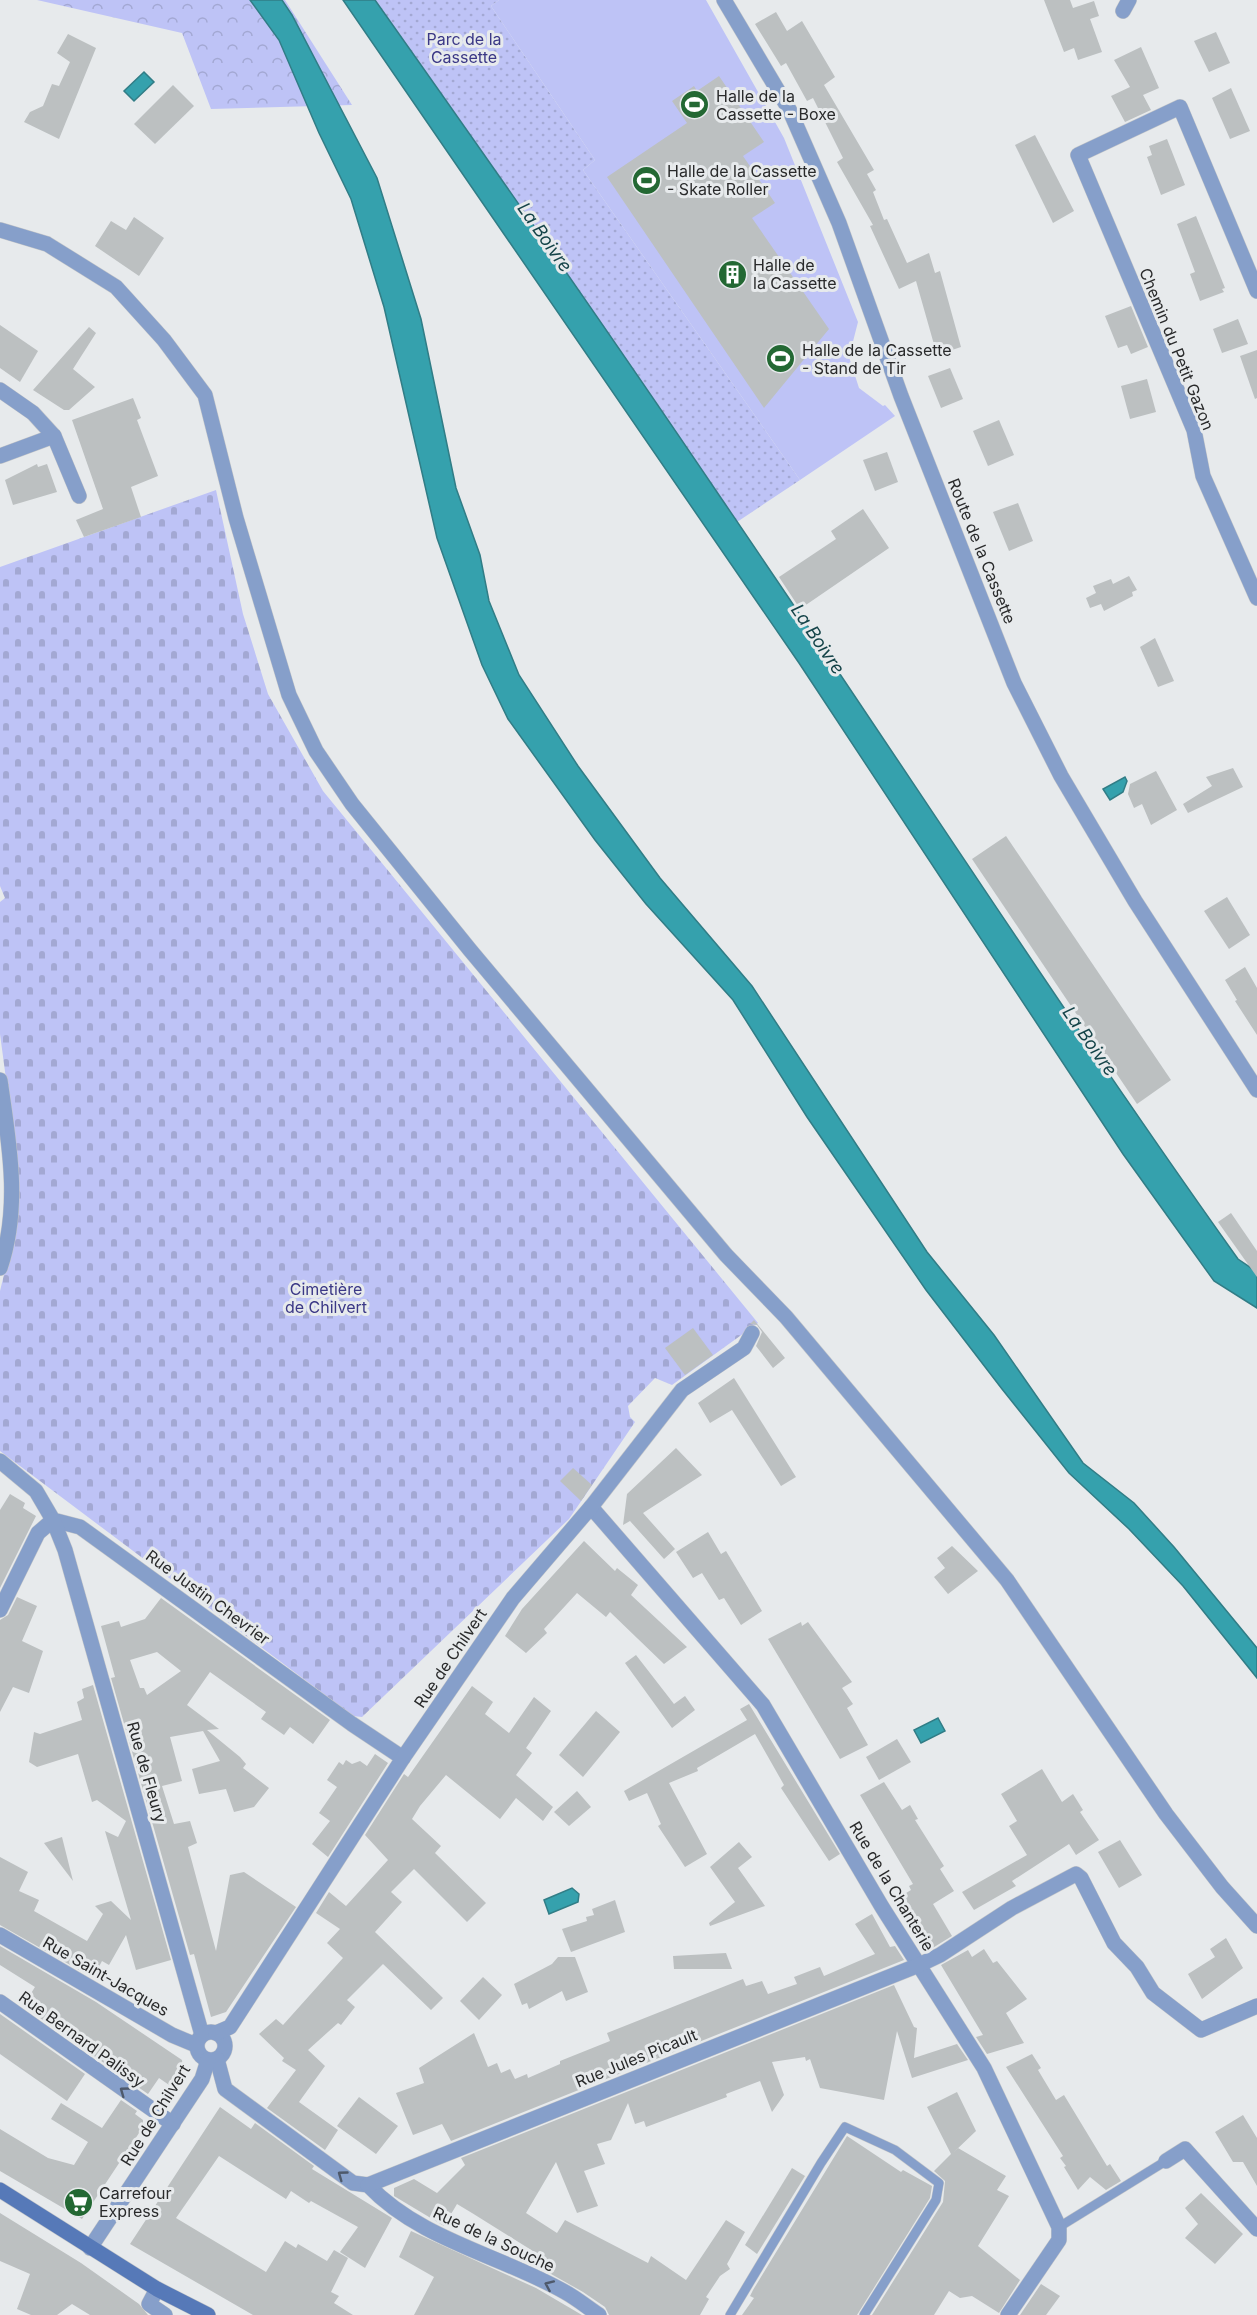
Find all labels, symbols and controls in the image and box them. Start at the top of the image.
park label: Parc de la Cassette [426,29,502,67]
place label: Halle de la Cassette - Boxe [716,86,836,124]
sports icon: Halle de la Cassette - Boxe [679,89,711,121]
place label: Halle de la Cassette - Skate Roller [667,161,817,199]
sports icon: Halle de la Cassette - Skate Roller [630,164,662,196]
water label: La Boivre [513,198,577,276]
place label: Halle de la Cassette [753,255,837,293]
building icon: Halle de la Cassette [716,258,748,290]
street label: Chemin du Petit Gazon [1135,265,1219,433]
place label: Halle de la Cassette - Stand de Tir [802,340,952,378]
sports icon: Halle de la Cassette - Stand de Tir [765,343,797,375]
street label: Route de la Cassette [944,475,1020,627]
water label: La Boivre [787,600,849,678]
water label: La Boivre [1058,1002,1122,1080]
park label: Cimetière de Chilvert [285,1279,367,1317]
street label: Rue Justin Chevrier [142,1545,274,1649]
street label: Rue de Chilvert [409,1604,491,1712]
street label: Rue de Fleury [123,1719,171,1825]
street label: Rue de la Chanterie [845,1817,939,1955]
street label: Rue Saint-Jacques [40,1932,172,2020]
street label: Rue Bernard Palissy [15,1987,149,2091]
street label: Rue Jules Picault [572,2024,700,2092]
street label: Rue de Chilvert [116,2061,194,2169]
one-way arrow [120,2087,131,2098]
one-way arrow [337,2172,348,2183]
place label: Carrefour Express [99,2183,172,2221]
supermarket icon: Carrefour Express [62,2186,94,2218]
street label: Rue de la Souche [430,2202,558,2276]
one-way arrow [544,2280,555,2292]

